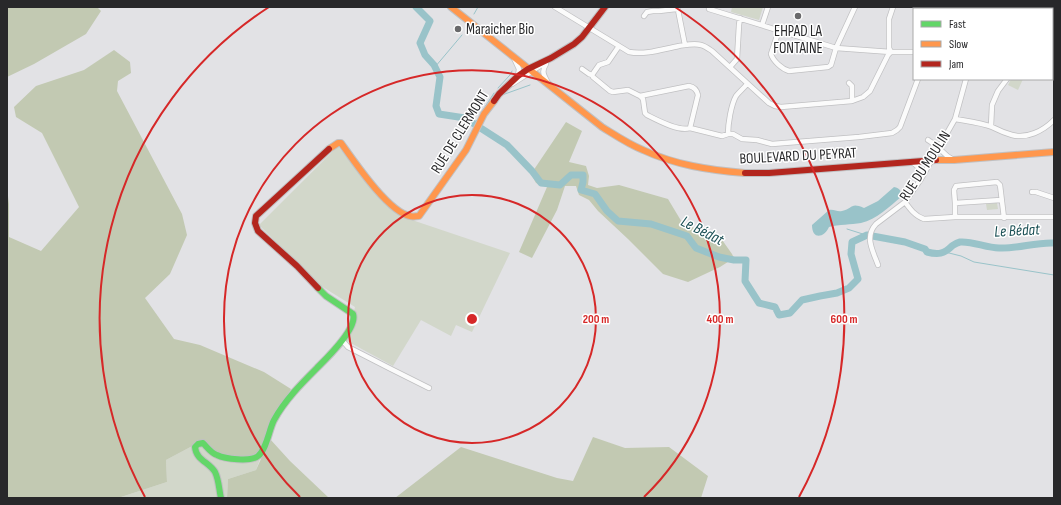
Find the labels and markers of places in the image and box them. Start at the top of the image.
marker: EHPAD LA FONTAINE [793,11,803,21]
place label: Maraicher Bio [466,20,534,39]
place label: EHPAD LA FONTAINE [773,22,823,58]
marker: Maraicher Bio [453,24,463,34]
centre of rings [465,312,479,326]

